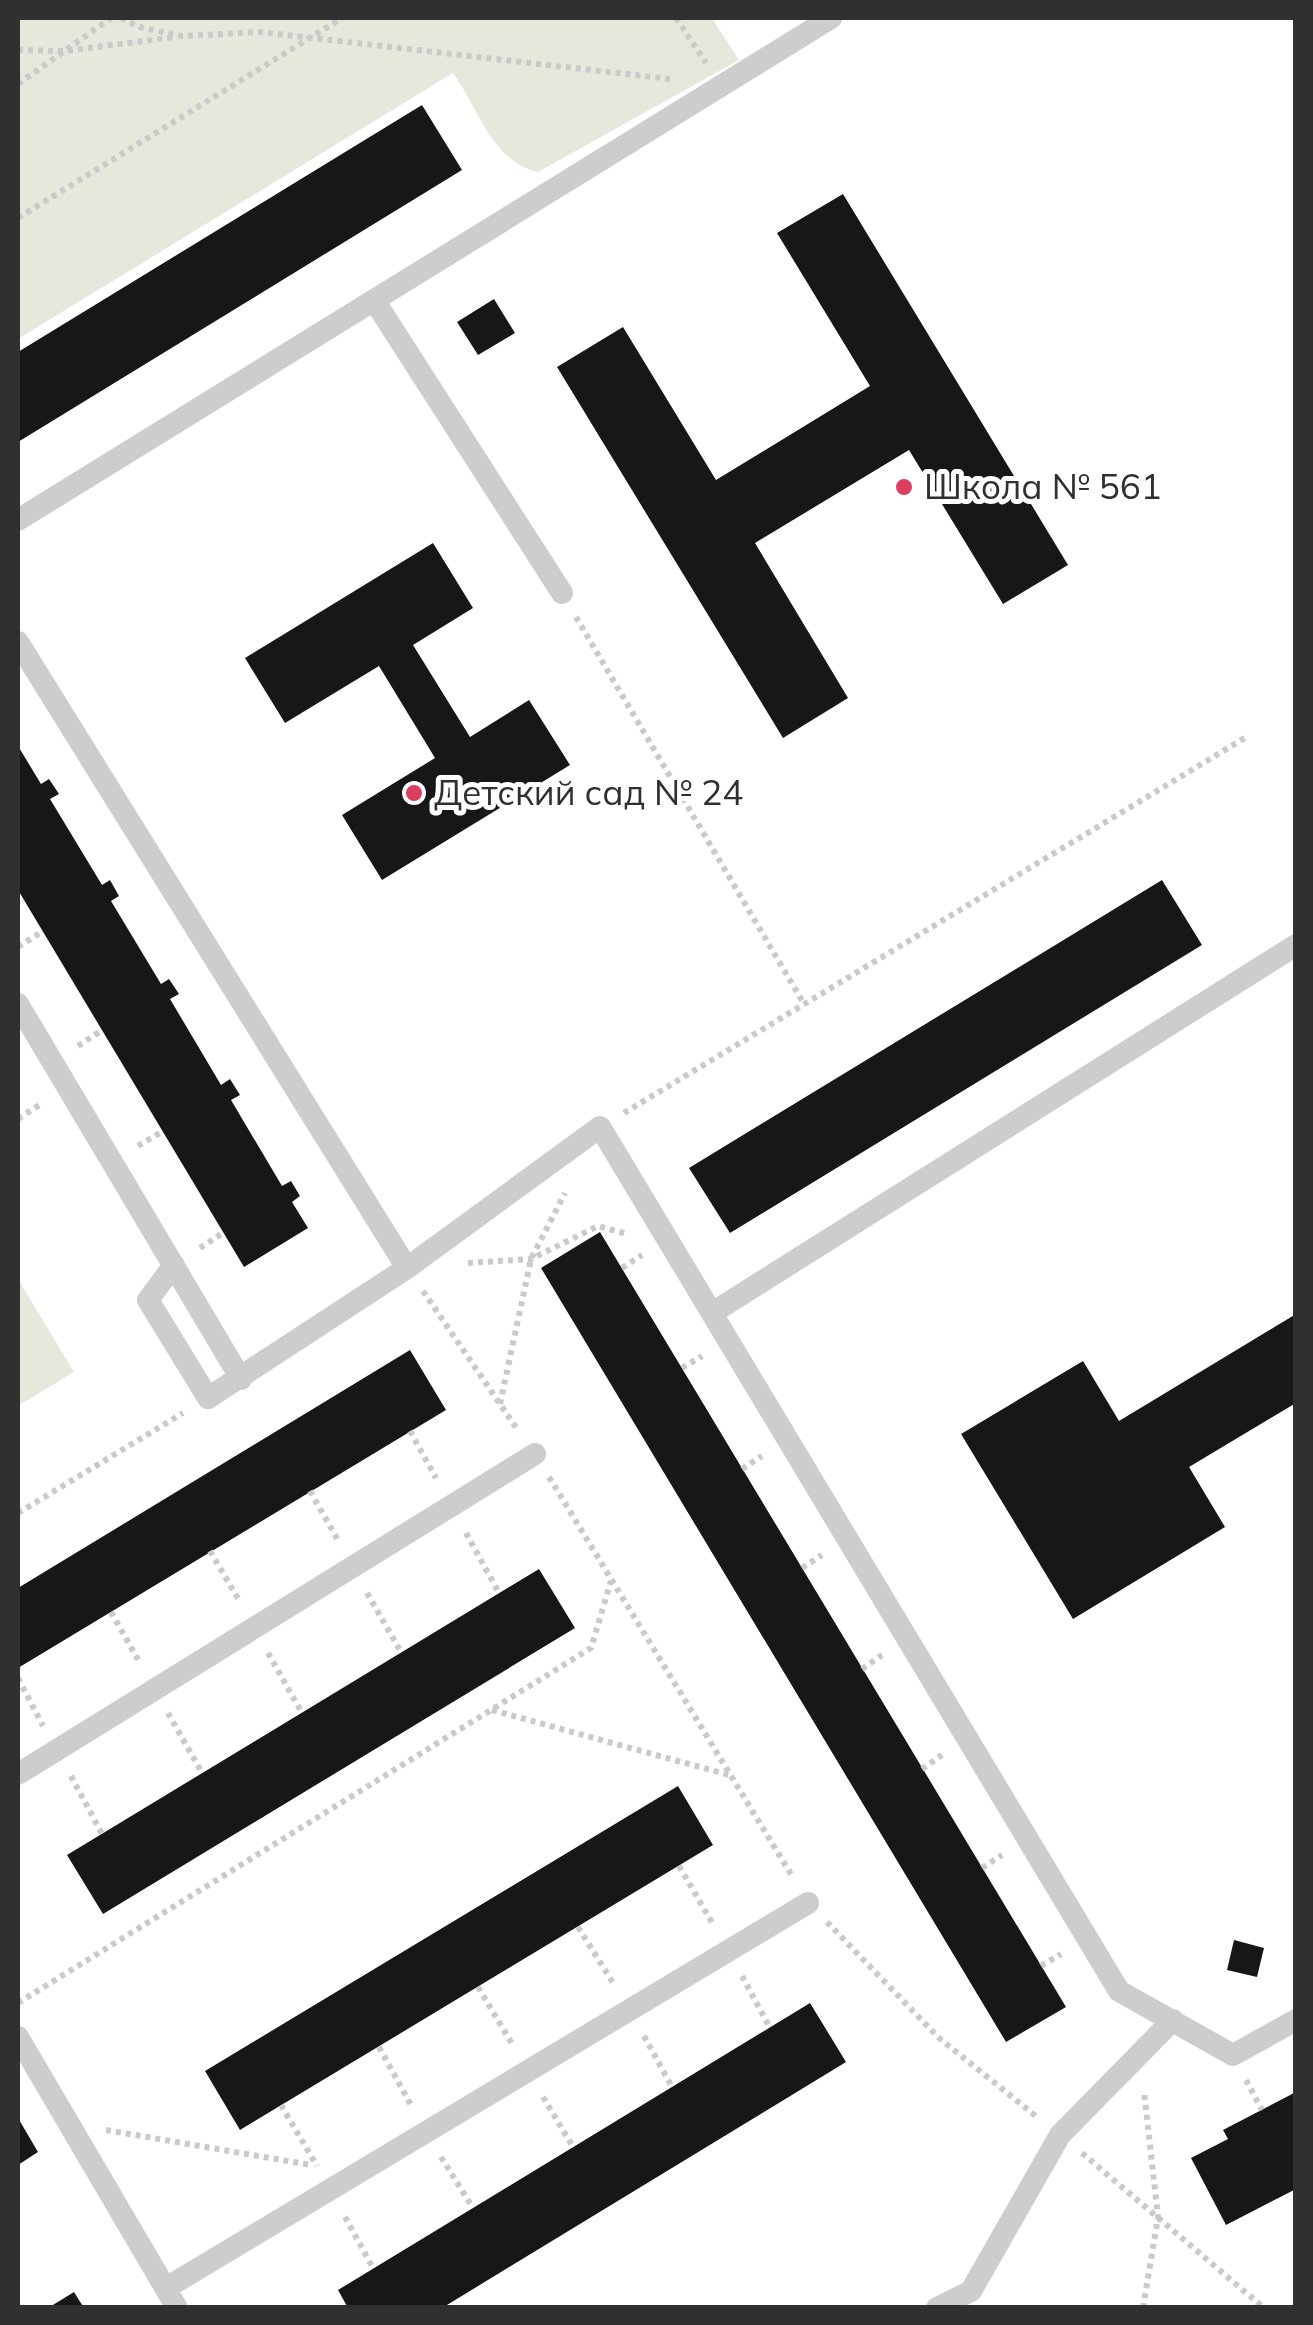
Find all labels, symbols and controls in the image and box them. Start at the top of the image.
place label: Школа № 561 [924,464,1162,508]
marker: Школа № 561 [893,476,915,498]
place label: Детский сад № 24 [434,770,743,814]
marker: Детский сад № 24 [403,782,425,804]

